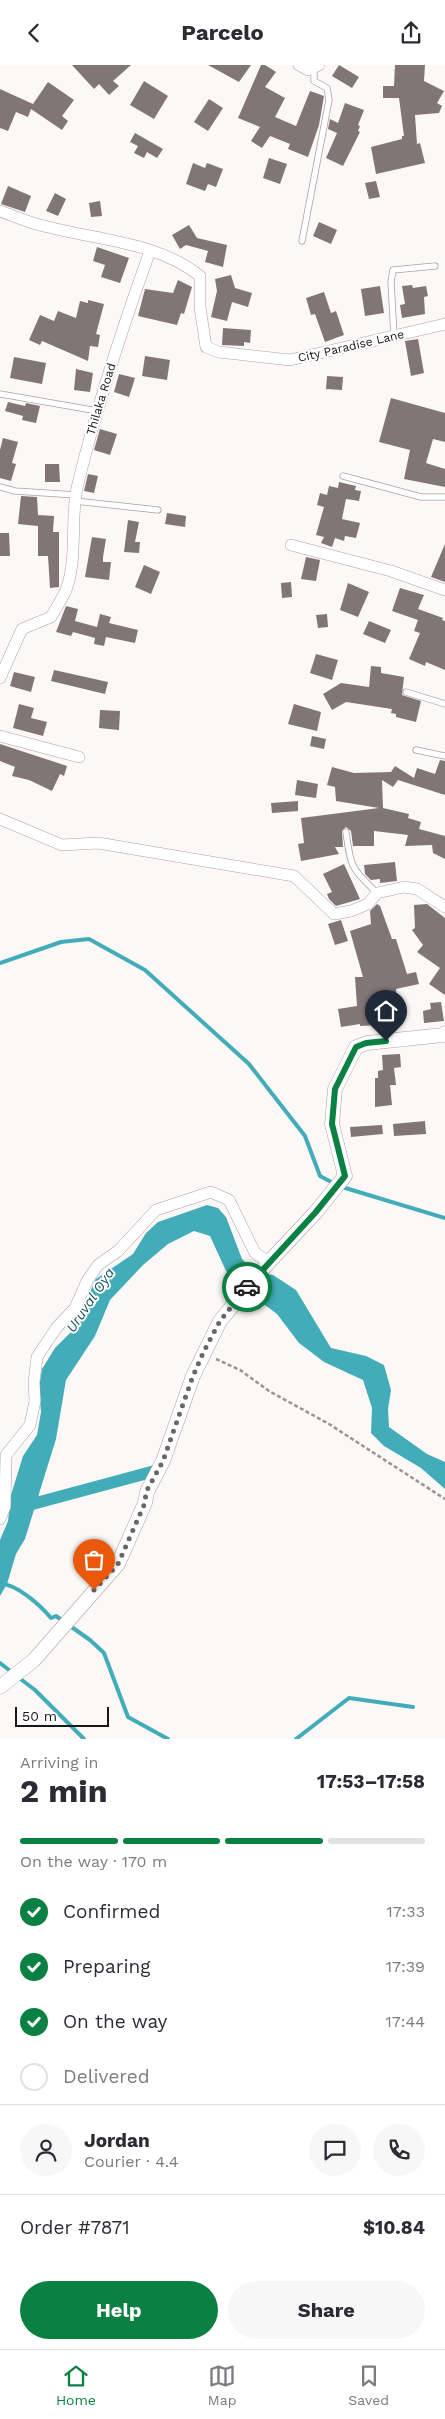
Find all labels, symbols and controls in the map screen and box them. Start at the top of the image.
icon: back [20,19,48,47]
icon: share [397,19,425,47]
text: Parcelo [181,20,264,45]
street label: City Paradise Lane [297,327,405,365]
street label: Thilaka Road [83,361,119,437]
pin [365,990,407,1041]
icon: home [372,997,400,1025]
courier [222,1262,272,1312]
water label: Uruval Oya [63,1265,118,1335]
icon: car [233,1273,261,1301]
pin [73,1539,115,1590]
icon: bag [80,1546,108,1574]
scale bar [15,1704,109,1727]
text: 50 m [22,1708,57,1724]
text: Arriving in [20,1753,98,1772]
text: 17:53–17:58 [317,1770,425,1793]
text: 2 min [20,1772,108,1810]
text: On the way · 170 m [20,1852,167,1871]
icon: check [20,1898,48,1926]
text: Confirmed [63,1900,160,1923]
text: 17:33 [386,1902,425,1921]
icon: check [20,1953,48,1981]
text: Preparing [63,1955,150,1978]
text: 17:39 [386,1957,425,1976]
icon: check [20,2008,48,2036]
text: On the way [63,2010,167,2033]
text: 17:44 [385,2012,425,2031]
text: Delivered [63,2065,150,2088]
button: person [20,2124,72,2176]
button: chat [309,2124,361,2176]
button: phone [373,2124,425,2176]
text: Jordan [84,2129,150,2152]
text: Courier · 4.4 [84,2152,179,2171]
text: Order #7871 [20,2216,130,2239]
text: $10.84 [363,2216,425,2239]
button: Help [20,2281,218,2339]
button: Share [228,2281,425,2339]
tab: Home [56,2362,96,2408]
tab: Map [208,2362,236,2408]
tab: Saved [348,2362,389,2408]

